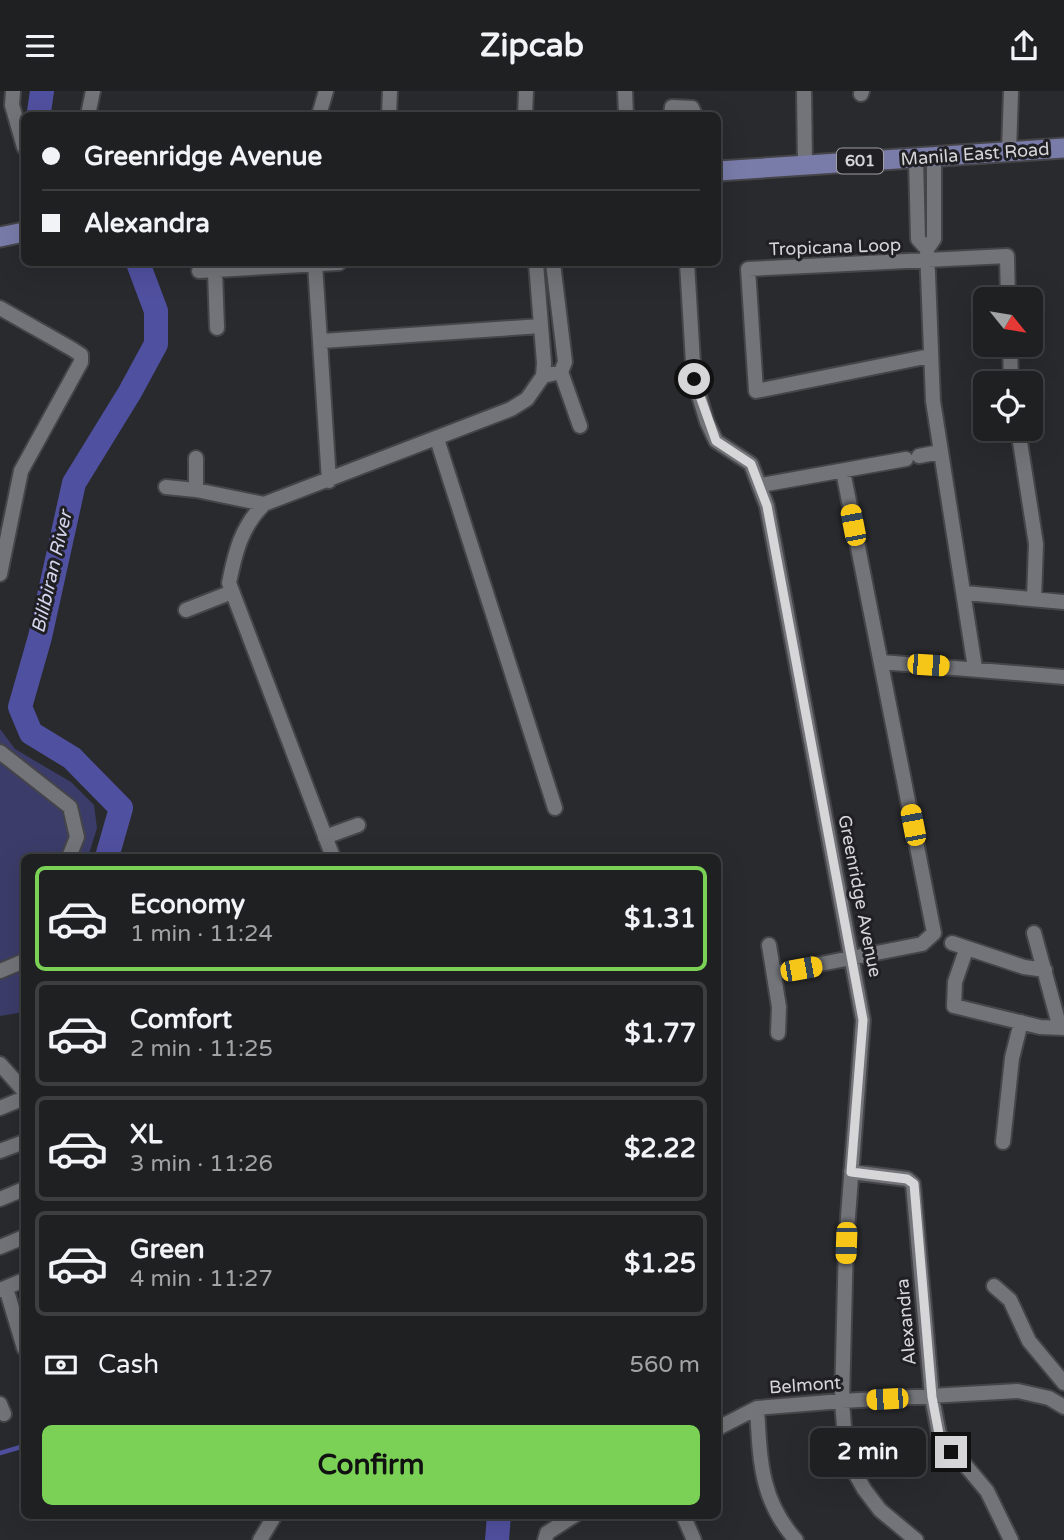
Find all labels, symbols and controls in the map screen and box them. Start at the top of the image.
icon: menu [21,27,59,65]
text: Zipcab [480,27,584,65]
icon: share [1005,27,1043,65]
street label: Manila East Road [900,138,1050,170]
text: Greenridge Avenue [84,141,322,172]
road number: 601 [837,149,883,173]
text: Alexandra [84,208,210,239]
street label: Tropicana Loop [768,234,902,260]
north arrow [973,287,1043,357]
map controls [973,287,1043,441]
route start [678,363,710,395]
button: locate [973,371,1043,441]
car [839,502,868,548]
water label: Bilibiran River [27,506,77,635]
car [907,653,950,677]
car [899,802,928,848]
street label: Greenridge Avenue [833,813,887,979]
icon: car [46,887,109,950]
text: Economy [130,889,245,920]
text: $1.31 [624,903,696,934]
text: 1 min · 11:24 [130,920,273,948]
car [779,955,824,983]
icon: car [46,1002,109,1065]
text: Comfort [130,1004,232,1035]
text: $1.77 [624,1018,696,1049]
text: 2 min · 11:25 [130,1035,273,1063]
icon: car [46,1117,109,1180]
text: XL [130,1119,162,1150]
text: $2.22 [624,1133,696,1164]
text: 3 min · 11:26 [130,1150,273,1178]
car [835,1222,858,1264]
icon: car [46,1232,109,1295]
text: Green [130,1234,205,1265]
text: $1.25 [624,1248,696,1279]
text: 4 min · 11:27 [130,1265,273,1293]
street label: Alexandra [891,1278,921,1366]
icon: cash [42,1346,80,1384]
text: Cash [98,1349,159,1380]
text: 560 m [630,1351,700,1379]
street label: Belmont [768,1372,842,1398]
car [866,1387,909,1411]
button: Confirm [42,1425,700,1505]
callout: 2 min [811,1427,926,1477]
route end [935,1436,967,1468]
text: 2 min [837,1438,899,1466]

